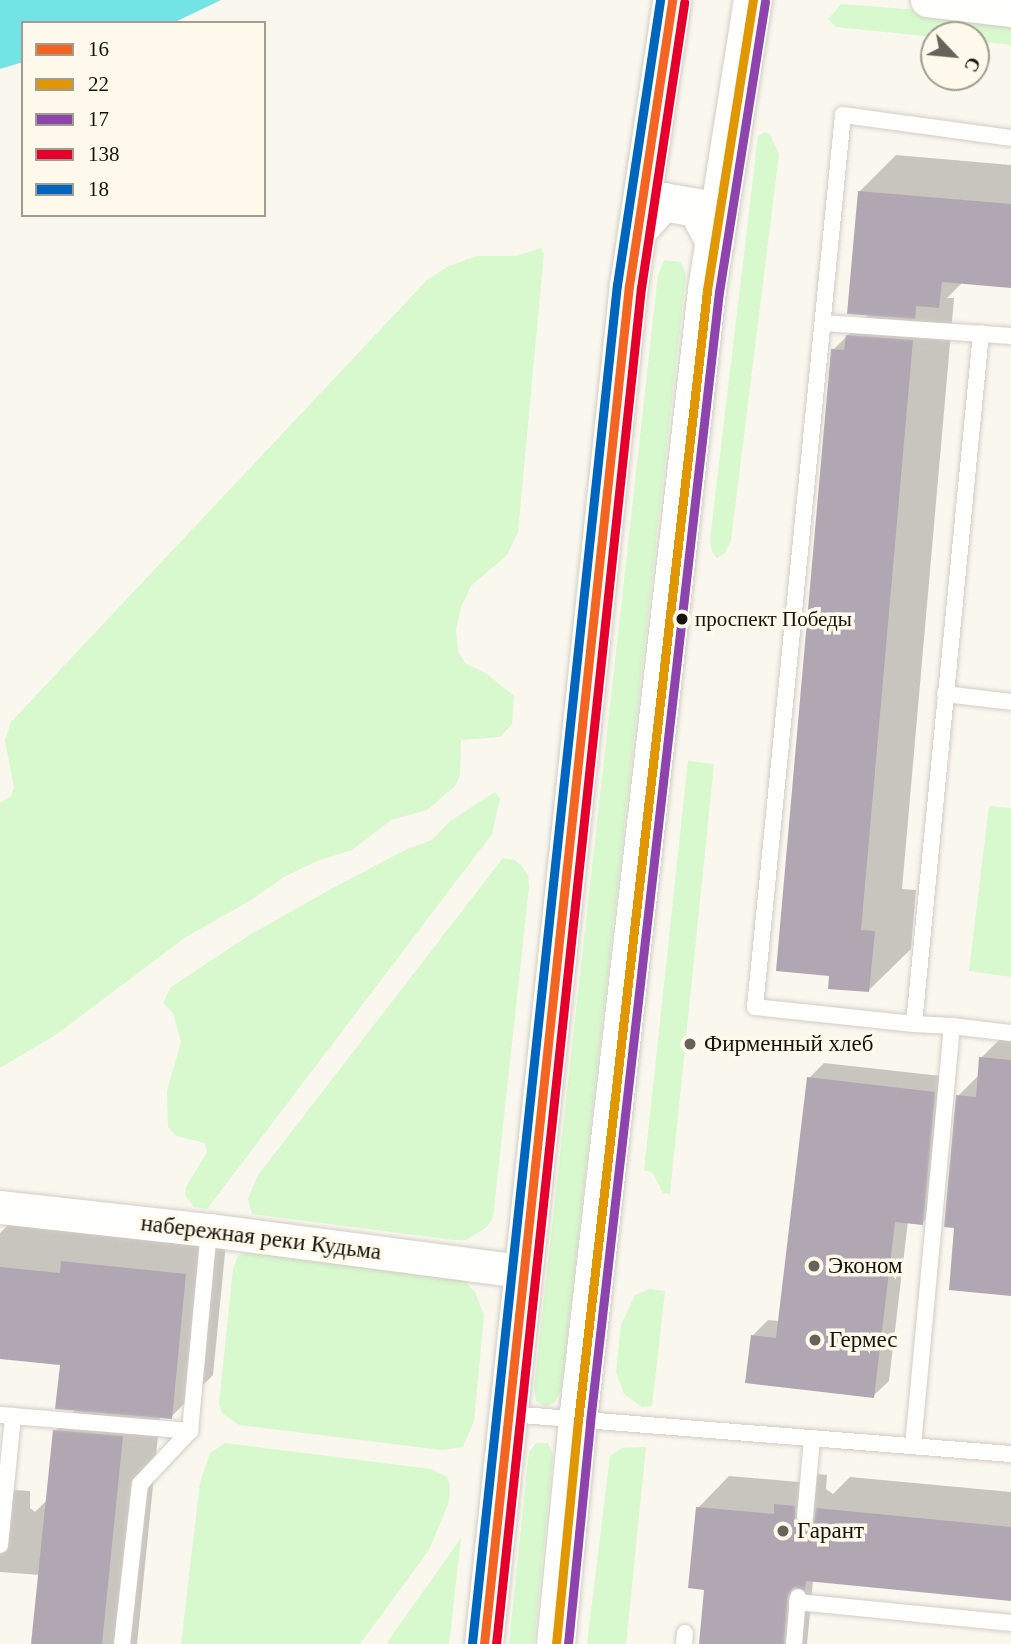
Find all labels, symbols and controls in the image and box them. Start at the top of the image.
legend [21,21,266,217]
north arrow [920,21,990,91]
text: 16 [88,37,109,61]
text: С [960,54,985,75]
text: 22 [88,72,109,96]
text: 17 [88,107,109,131]
text: 138 [88,142,120,166]
text: 18 [88,177,109,201]
place label: проспект Победы [695,606,852,632]
marker: проспект Победы [675,612,689,626]
place label: Фирменный хлеб [704,1030,873,1058]
marker: Фирменный хлеб [682,1036,698,1052]
street label: набережная реки Кудьма [139,1210,383,1266]
place label: Эконом [828,1252,903,1280]
marker: Эконом [806,1258,822,1274]
place label: Гермес [829,1326,897,1354]
marker: Гермес [807,1332,823,1348]
place label: Гарант [797,1517,864,1545]
marker: Гарант [775,1523,791,1539]

